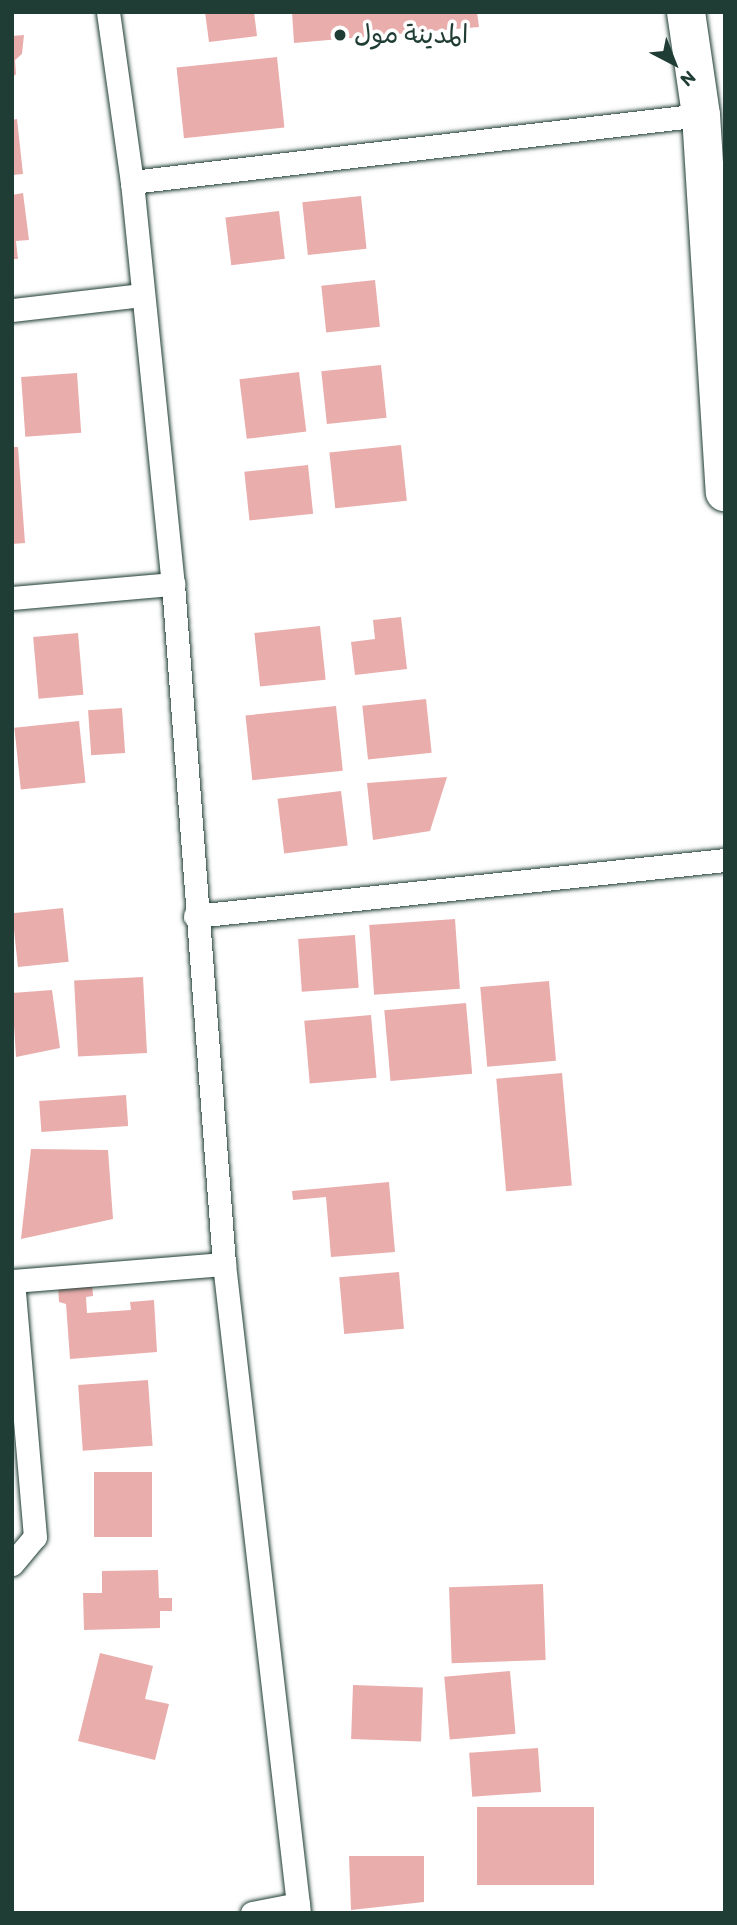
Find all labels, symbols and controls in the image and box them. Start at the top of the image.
place label: المدينة مول [354,19,468,51]
marker: المدينة مول [332,27,348,43]
north arrow [639,28,709,98]
text: N [676,66,701,92]

